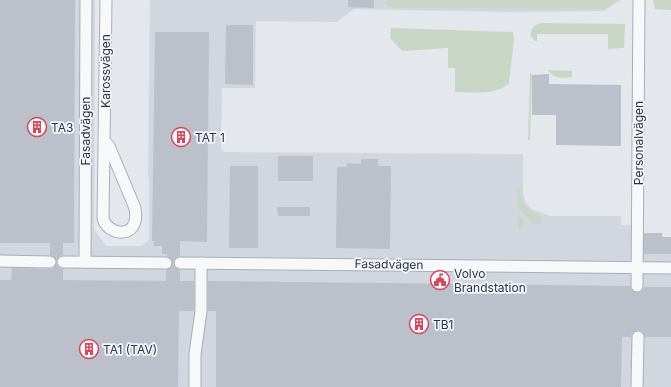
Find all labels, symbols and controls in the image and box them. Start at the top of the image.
street label: Karossvägen [98,34,113,108]
street label: Fasadvägen [78,97,93,165]
street label: Personalvägen [631,101,646,185]
building icon: TA3 [26,116,48,138]
place label: TA3 [51,120,73,135]
building icon: TAT 1 [170,126,192,148]
place label: TAT 1 [195,130,225,145]
street label: Fasadvägen [354,256,424,272]
place label: Volvo Brandstation [454,266,526,295]
public building icon: Volvo Brandstation [429,269,451,291]
building icon: TB1 [408,313,430,335]
place label: TB1 [433,317,453,332]
building icon: TA1 (TAV) [78,338,100,360]
place label: TA1 (TAV) [103,342,157,357]

